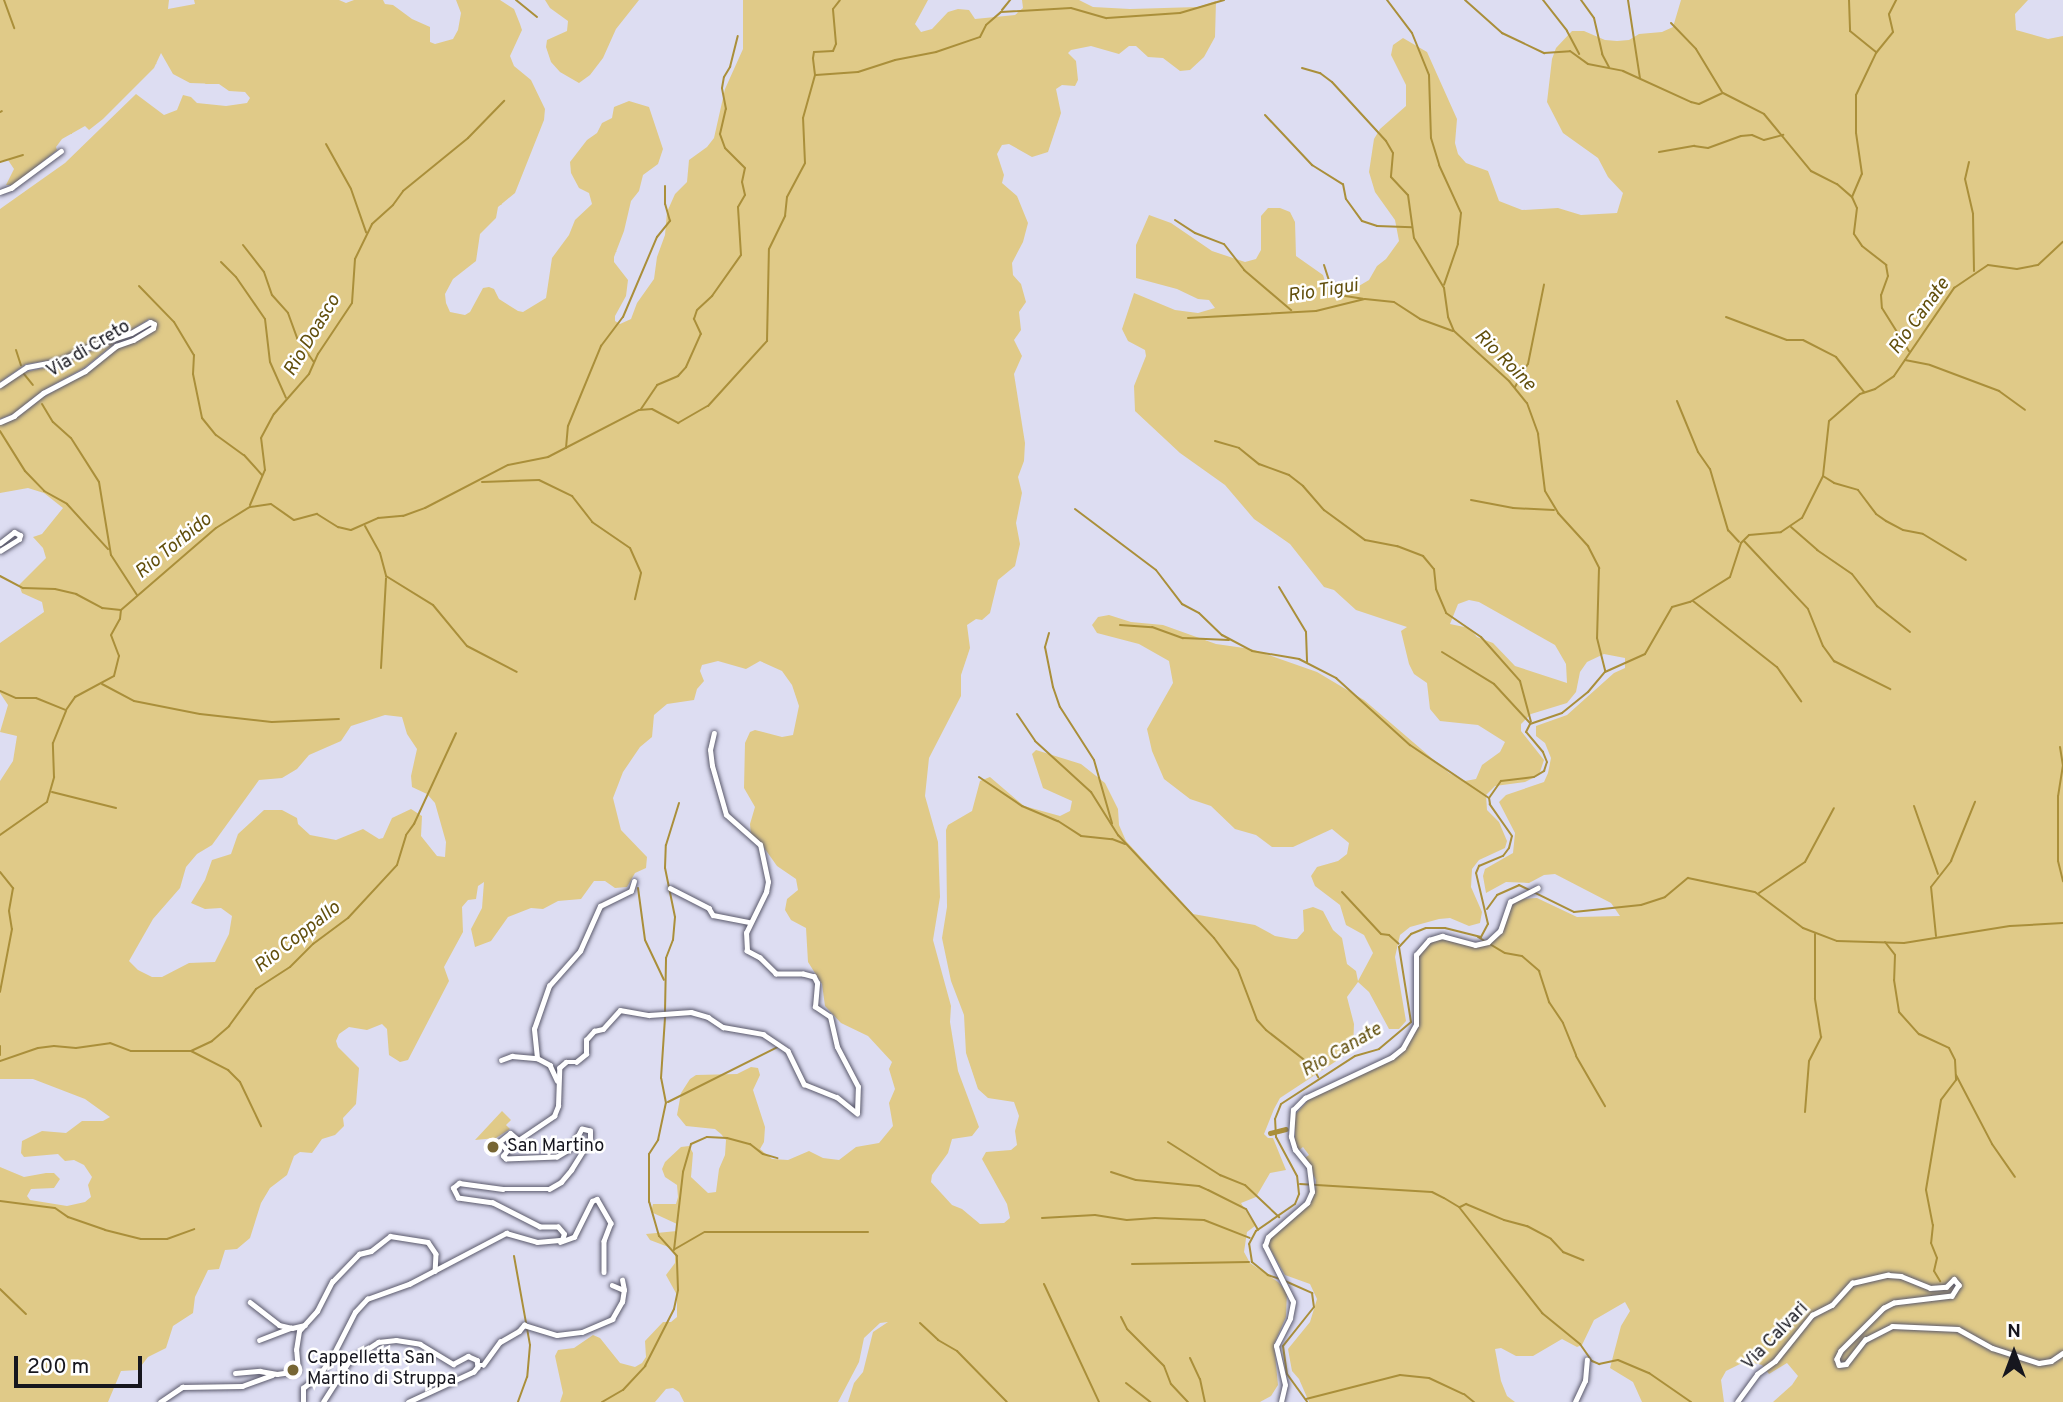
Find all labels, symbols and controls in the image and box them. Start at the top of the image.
water label: Rio Canate [1885,274,1955,360]
water label: Rio Tigui [1286,275,1360,309]
water label: Rio Doasco [280,291,346,381]
street label: Via di Creto [43,317,135,383]
water label: Rio Roine [1468,325,1540,397]
water label: Rio Torbido [131,509,217,585]
water label: Rio Coppallo [250,897,346,979]
water label: Rio Canate [1298,1019,1386,1083]
place label: San Martino [507,1136,604,1158]
marker: San Martino [485,1139,501,1155]
street label: Via Calvari [1738,1299,1814,1375]
north arrow [1979,1318,2049,1388]
text: N [2007,1320,2021,1344]
scale bar [18,1342,145,1386]
place label: Cappelletta San Martino di Struppa [307,1349,456,1392]
text: 200 m [27,1354,89,1381]
marker: Cappelletta San Martino di Struppa [285,1362,301,1378]

